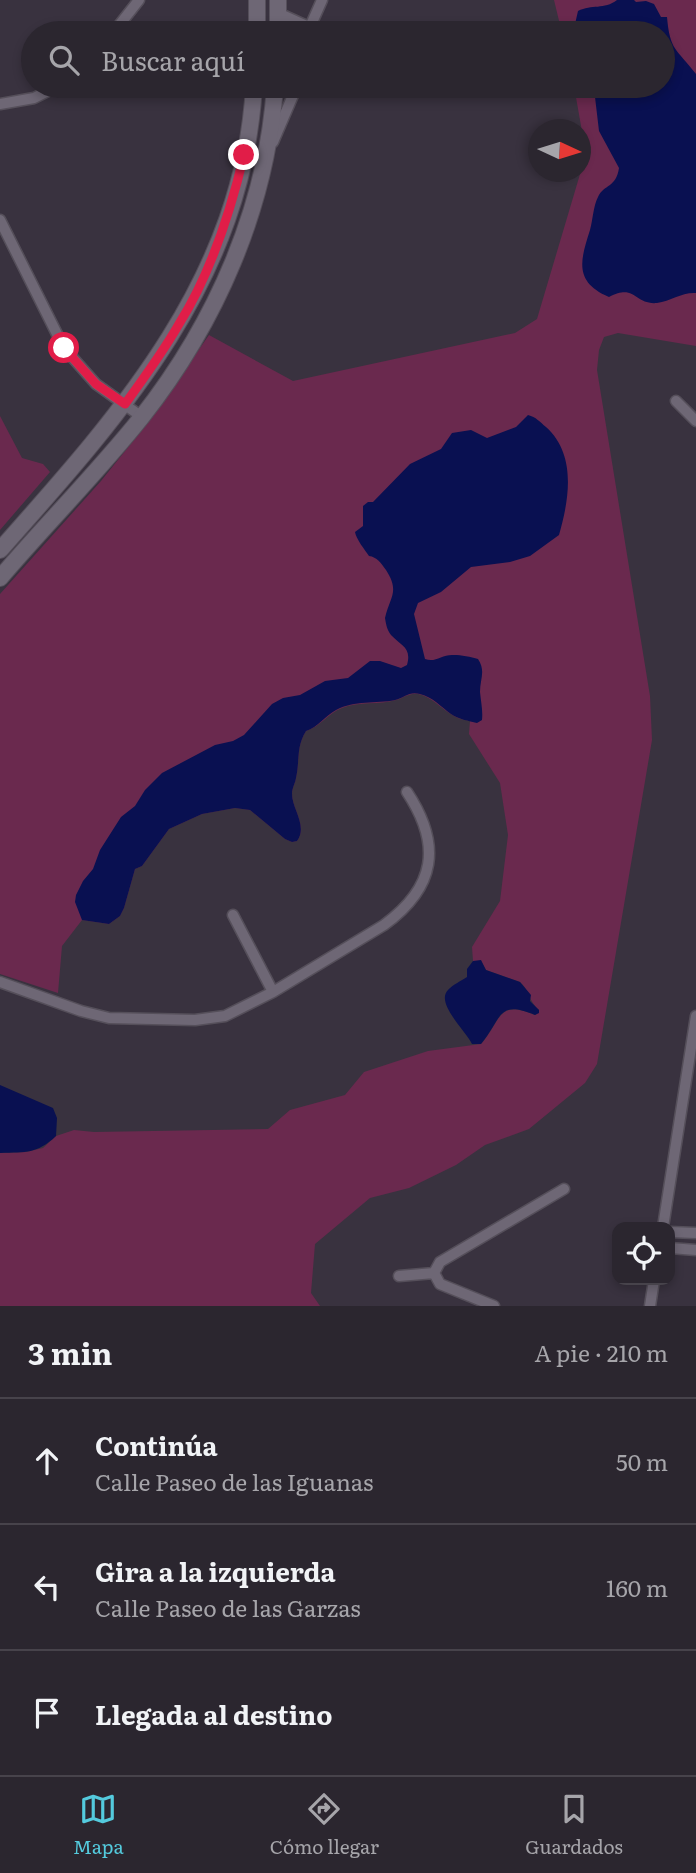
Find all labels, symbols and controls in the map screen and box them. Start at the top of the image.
search box [21,21,675,98]
text: Buscar aquí [101,40,245,79]
icon: search [45,41,83,79]
north arrow [528,119,591,182]
route end [228,139,259,170]
route start [48,332,79,363]
map controls [612,1222,675,1285]
button: locate [612,1222,675,1285]
text: 3 min [28,1330,112,1374]
text: A pie · 210 m [535,1335,668,1369]
text: Continúa [95,1425,218,1464]
icon: ahead [28,1442,66,1480]
text: 50 m [616,1444,668,1478]
text: Calle Paseo de las Iguanas [95,1464,373,1498]
text: Gira a la izquierda [95,1551,336,1590]
icon: left [28,1568,66,1606]
text: 160 m [606,1570,668,1604]
text: Calle Paseo de las Garzas [95,1590,361,1624]
icon: arrive [28,1694,66,1732]
text: Llegada al destino [95,1694,332,1733]
tab: Mapa [73,1790,124,1860]
tab: Cómo llegar [270,1790,379,1860]
tab: Guardados [525,1790,623,1860]

